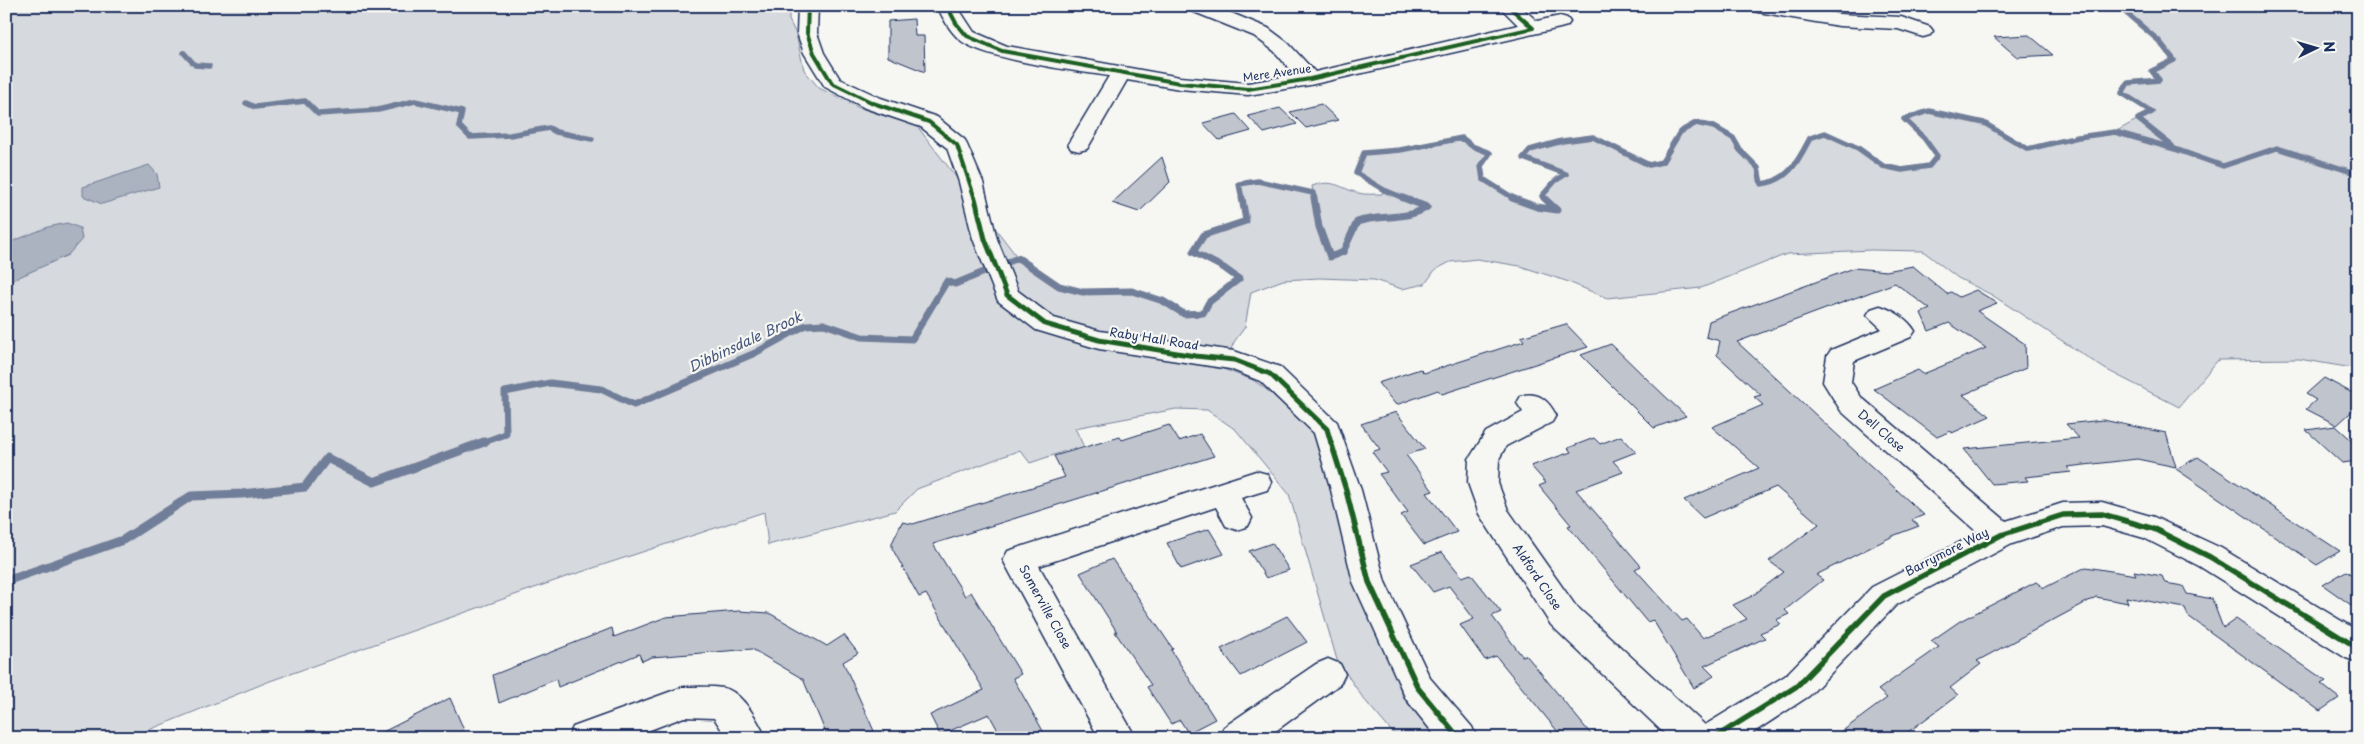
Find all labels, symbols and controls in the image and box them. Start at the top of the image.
north arrow [2292,22,2342,72]
text: N [2319,40,2340,53]
street label: Mere Avenue [1242,59,1312,86]
water label: Dibbinsdale Brook [684,306,806,377]
street label: Raby Hall Road [1108,322,1200,354]
street label: Dell Close [1854,405,1909,456]
street label: Barrymore Way [1902,522,1991,580]
street label: Aldford Close [1509,540,1567,613]
street label: Somerville Close [1015,561,1076,652]

